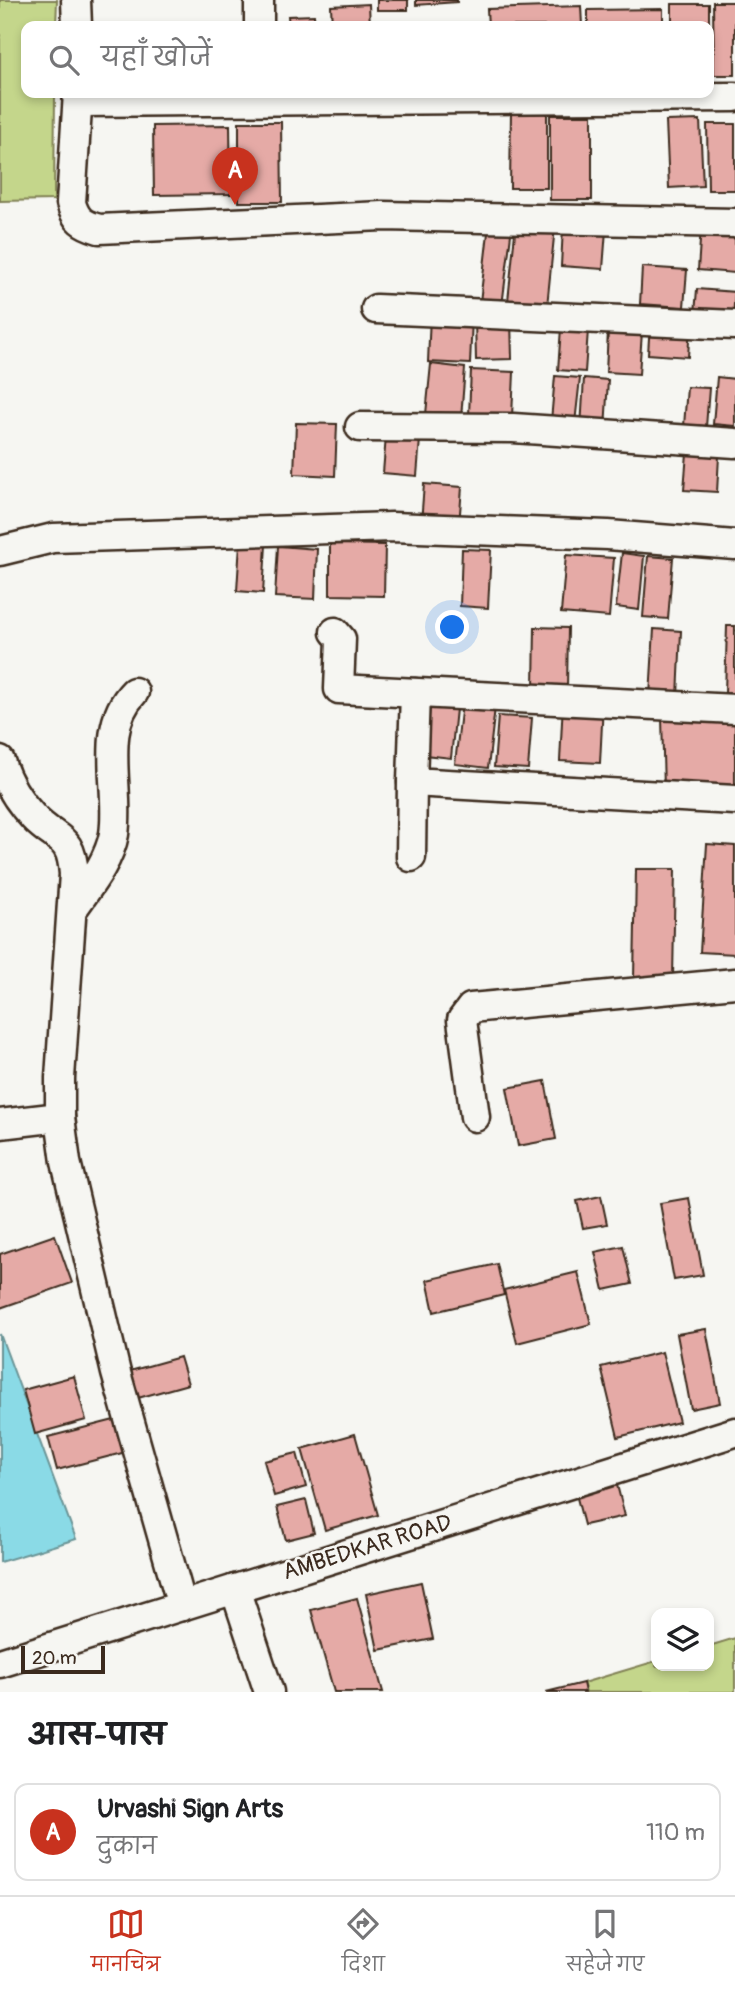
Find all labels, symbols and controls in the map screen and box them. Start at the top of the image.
search box [21,21,714,98]
icon: search [45,41,83,79]
text: यहाँ खोजें [101,42,212,74]
pin: A [212,147,258,205]
your location [435,610,469,644]
street label: AMBEDKAR ROAD [279,1508,455,1586]
map controls [651,1608,714,1671]
button: layers [651,1608,714,1671]
scale bar [21,1643,105,1675]
text: 20 m [32,1646,77,1670]
text: आस-पास [28,1717,166,1754]
text: Urvashi Sign Arts [97,1793,283,1825]
text: A [46,1818,60,1847]
text: 110 m [646,1818,705,1847]
text: दुकान [97,1832,157,1861]
tab: मानचित्र [91,1905,160,1985]
tab: दिशा [342,1905,385,1985]
tab: सहेजे गए [566,1905,644,1985]

